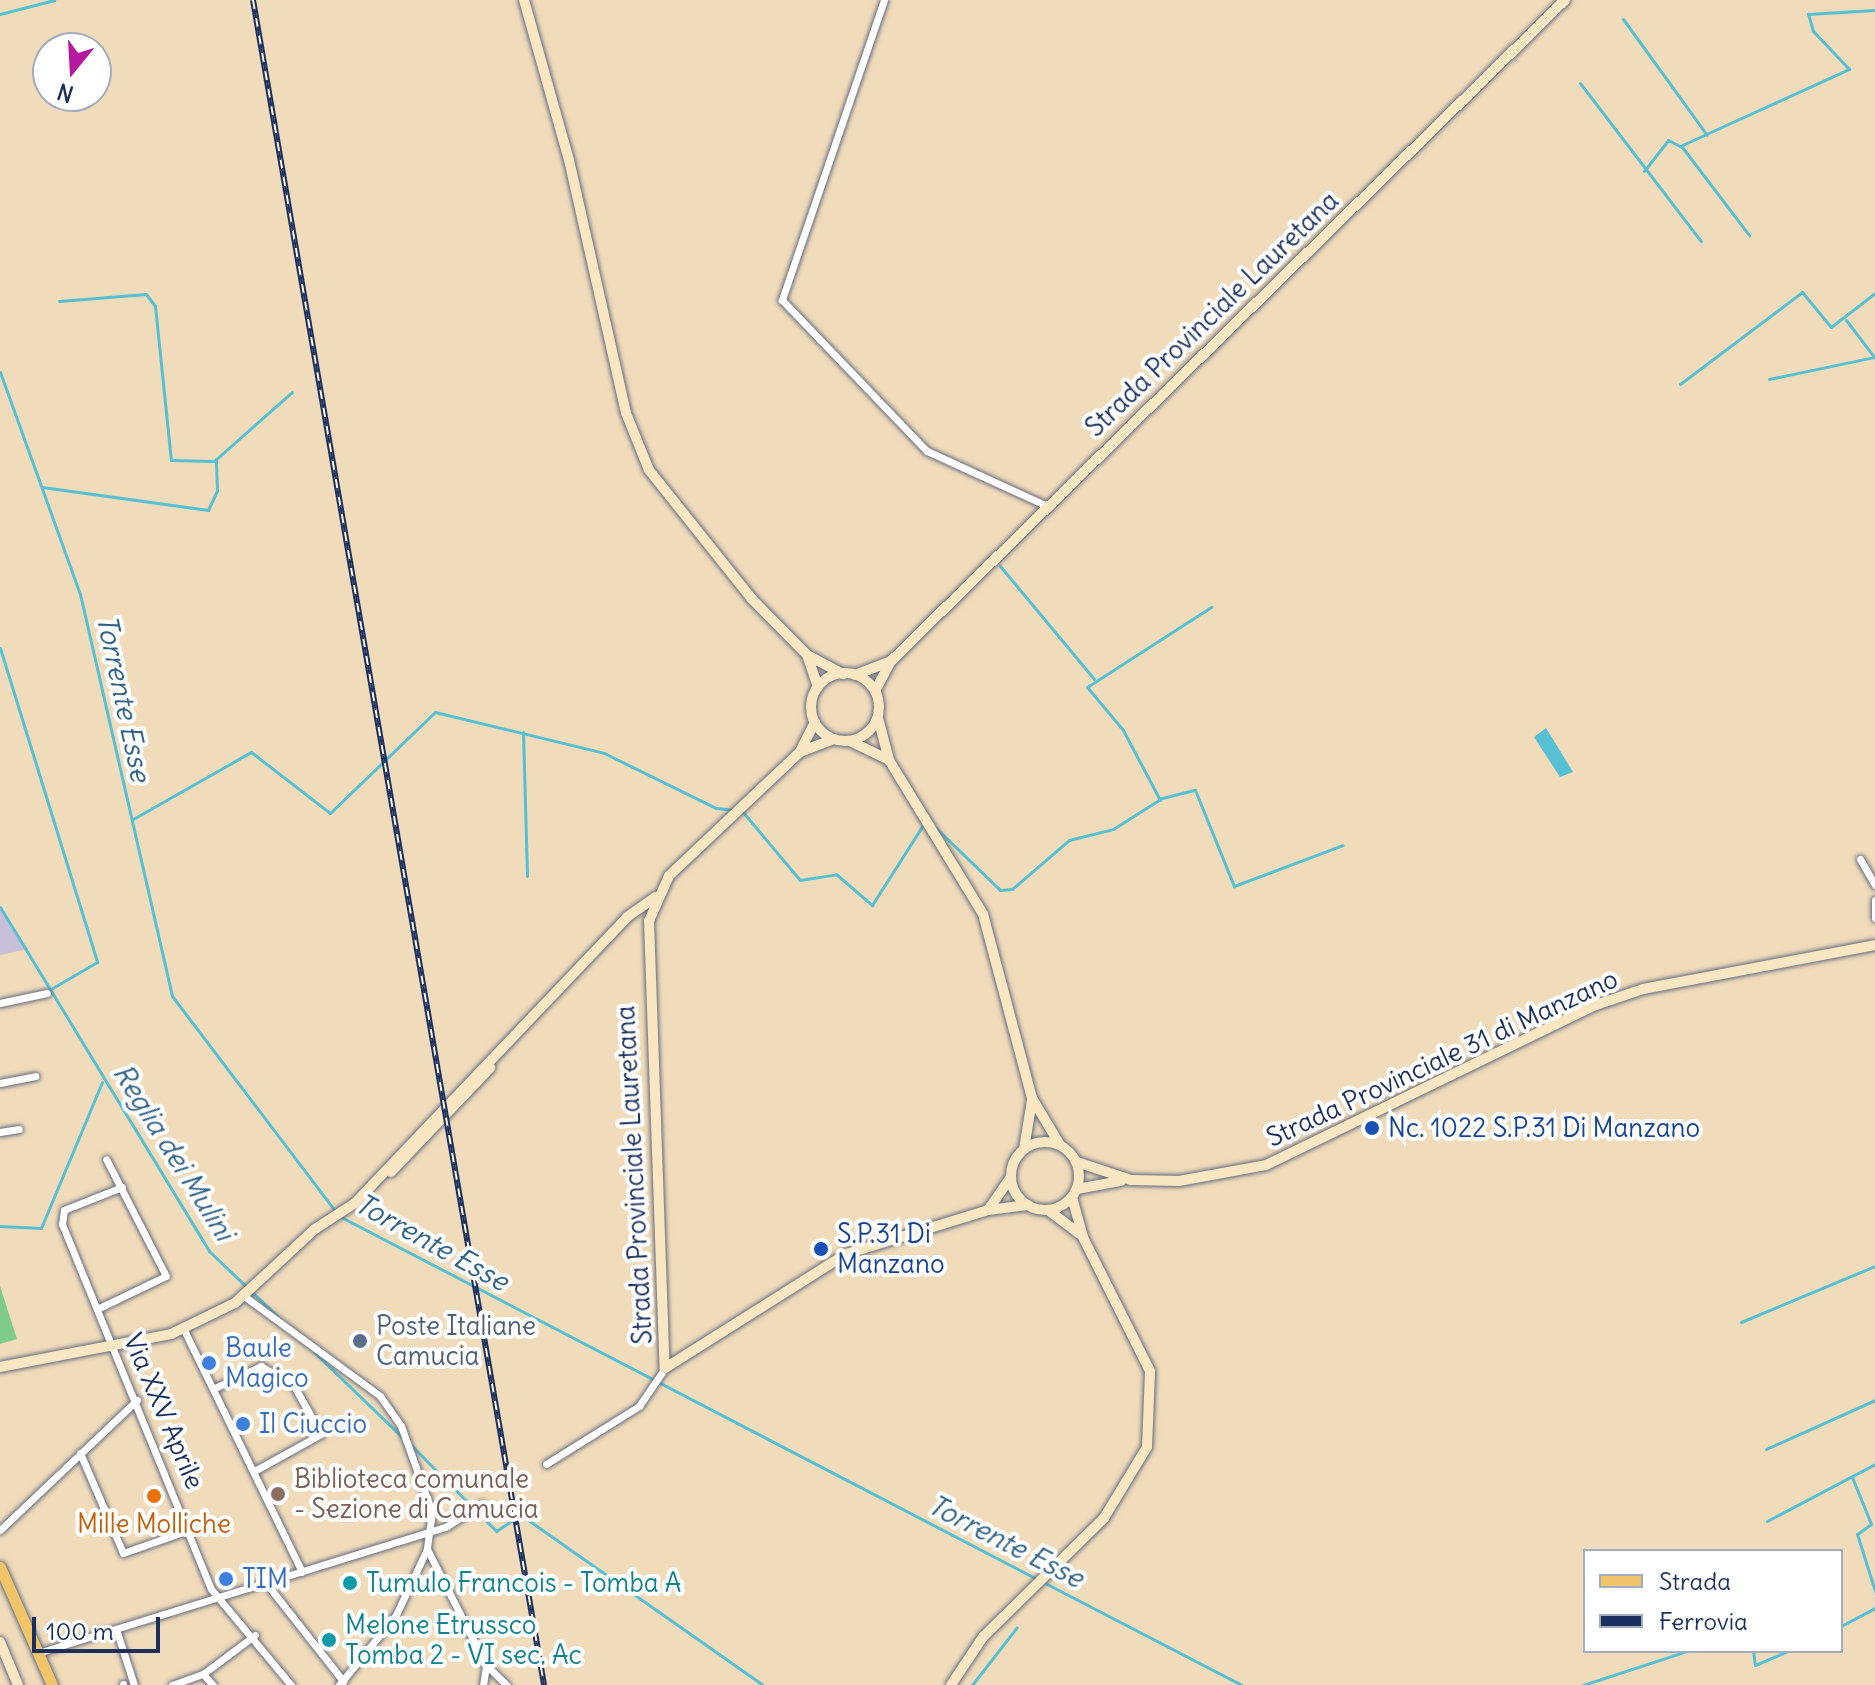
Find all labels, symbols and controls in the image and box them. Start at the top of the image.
north arrow [32,32,112,112]
text: N [54,77,77,109]
street label: Strada Provinciale Lauretana [1079,185,1345,443]
water label: Torrente Esse [90,612,158,784]
street label: Strada Provinciale 31 di Manzano [1261,963,1623,1153]
street label: Strada Provinciale Lauretana [610,1005,658,1345]
water label: Reglia dei Mulini [106,1058,242,1246]
place label: Nc. 1022 S.P.31 Di Manzano [1388,1112,1700,1144]
marker: Nc. 1022 S.P.31 Di Manzano [1363,1119,1381,1137]
water label: Torrente Esse [350,1186,514,1298]
place label: S.P.31 Di Manzano [837,1218,945,1280]
marker: S.P.31 Di Manzano [812,1240,830,1258]
place label: Poste Italiane Camucia [376,1310,536,1372]
street label: Via XXV Aprile [117,1329,211,1493]
place label: Baule Magico [225,1332,309,1394]
marker: Poste Italiane Camucia [351,1332,369,1350]
marker: Baule Magico [200,1354,218,1372]
place label: Il Ciuccio [259,1408,367,1440]
marker: Il Ciuccio [234,1415,252,1433]
place label: Biblioteca comunale - Sezione di Camucia [294,1463,539,1524]
marker: Biblioteca comunale - Sezione di Camucia [269,1485,287,1503]
marker: Mille Molliche [145,1487,163,1505]
water label: Torrente Esse [923,1488,1089,1594]
place label: Mille Molliche [77,1508,231,1540]
legend [1583,1549,1843,1653]
place label: TIM [242,1563,288,1595]
text: Strada [1659,1566,1731,1596]
place label: Tumulo Francois - Tomba A [366,1567,681,1599]
marker: TIM [217,1570,235,1588]
marker: Tumulo Francois - Tomba A [341,1574,359,1592]
scale bar [36,1601,164,1651]
text: Ferrovia [1659,1606,1748,1636]
place label: Melone Etrussco Tomba 2 - VI sec. Ac [345,1609,582,1670]
text: 100 m [46,1616,114,1646]
marker: Melone Etrussco Tomba 2 - VI sec. Ac [320,1631,338,1649]

